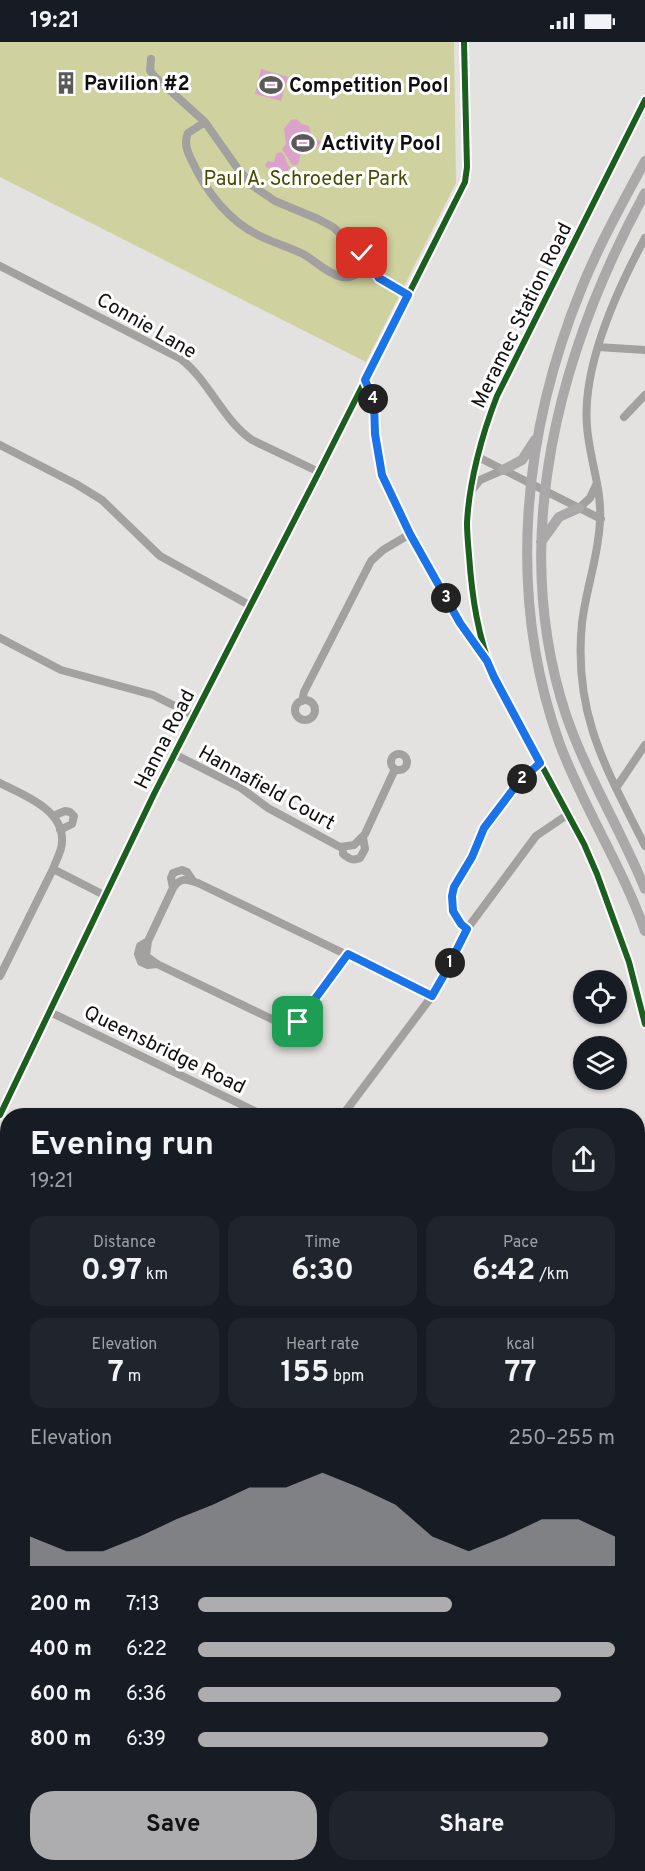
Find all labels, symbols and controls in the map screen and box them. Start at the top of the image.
text: 19:21 [30,8,80,35]
building icon: Pavilion #2 [53,70,79,96]
place label: Pavilion #2 [84,72,190,98]
sports icon: Competition Pool [258,72,284,98]
place label: Competition Pool [289,74,449,100]
sports icon: Activity Pool [290,130,316,156]
place label: Activity Pool [321,132,441,158]
park label: Paul A. Schroeder Park [204,167,408,193]
street label: Meramec Station Road [467,219,579,413]
pin [336,227,387,278]
icon: check [345,236,378,269]
street label: Connie Lane [91,288,201,366]
pin: 4 [358,384,388,414]
text: 4 [368,389,378,409]
pin: 3 [431,583,461,613]
text: 3 [441,588,451,608]
street label: Hanna Road [130,686,202,794]
street label: Hannafield Court [193,740,339,837]
pin: 2 [507,764,537,794]
text: 2 [517,769,527,789]
pin: 1 [435,948,465,978]
text: 1 [447,953,453,973]
map controls [573,970,627,1090]
button: locate [573,970,627,1024]
pin [272,996,323,1047]
street label: Queensbridge Road [79,1000,249,1101]
icon: arrive [281,1005,314,1038]
button: layers [573,1036,627,1090]
text: Evening run [30,1125,214,1167]
button: share [552,1128,615,1191]
text: 19:21 [30,1169,74,1195]
text: Distance [93,1233,156,1253]
text: Time [305,1233,340,1253]
text: Pace [503,1233,538,1253]
text: 0.97 [81,1253,142,1290]
text: 6:30 [291,1253,354,1290]
text: 6:42 [472,1253,535,1290]
text: km [142,1265,168,1285]
text: /km [535,1265,569,1285]
text: Elevation [92,1335,157,1355]
text: Heart rate [286,1335,359,1355]
text: kcal [506,1335,535,1355]
text: 7 [108,1355,124,1392]
text: 155 [281,1355,329,1392]
text: 77 [504,1355,537,1392]
text: m [124,1367,141,1387]
text: bpm [329,1367,364,1387]
text: Elevation [30,1426,112,1452]
text: 250–255 m [509,1426,615,1452]
text: 200 m [30,1592,91,1618]
text: 7:13 [126,1592,160,1618]
text: 400 m [30,1637,92,1663]
text: 6:22 [126,1637,167,1663]
text: 600 m [30,1682,91,1708]
text: 6:36 [126,1682,166,1708]
text: 800 m [30,1727,91,1753]
text: 6:39 [126,1727,166,1753]
button: Save [30,1791,317,1860]
button: Share [329,1791,615,1860]

